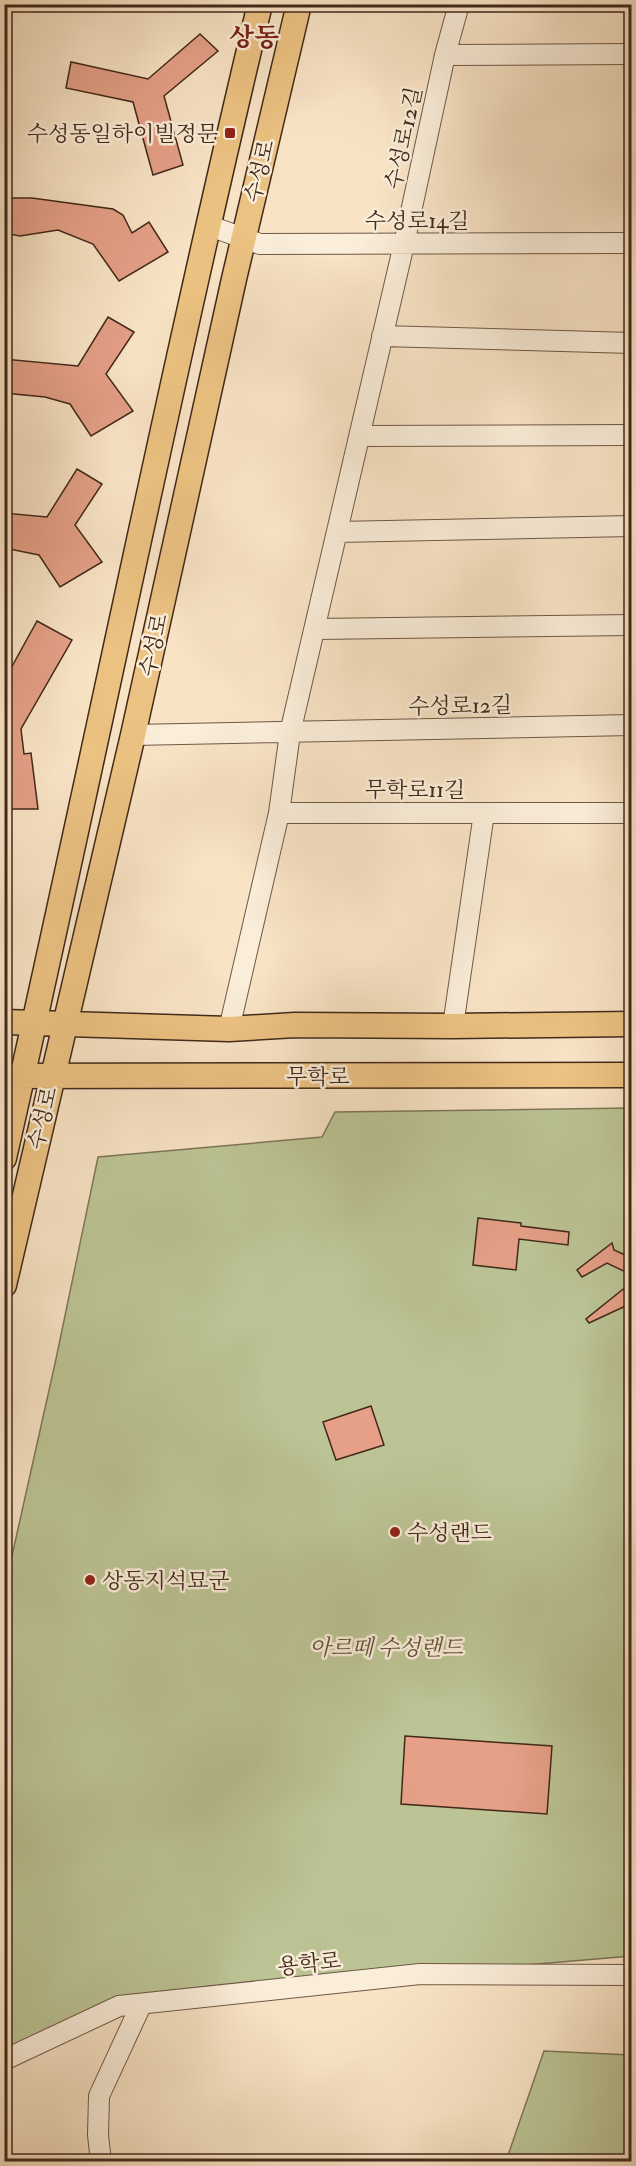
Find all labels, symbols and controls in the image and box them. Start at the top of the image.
district label: 상동 [229,22,279,54]
street label: 수성로12길 [379,84,428,192]
place label: 수성동일하이빌정문 [27,120,218,148]
marker: 수성동일하이빌정문 [223,126,237,140]
street label: 수성로 [239,137,281,205]
street label: 수성로14길 [365,207,469,235]
street label: 수성로 [134,611,174,679]
street label: 수성로12길 [408,691,512,721]
street label: 무학로11길 [365,776,465,804]
street label: 무학로 [286,1063,350,1091]
street label: 수성로 [22,1084,64,1152]
place label: 수성랜드 [407,1519,492,1547]
marker: 수성랜드 [388,1525,402,1539]
place label: 상동지석묘군 [102,1567,230,1595]
marker: 상동지석묘군 [83,1573,97,1587]
park label: 아르떼 수성랜드 [309,1634,463,1662]
street label: 용학로 [276,1947,342,1981]

